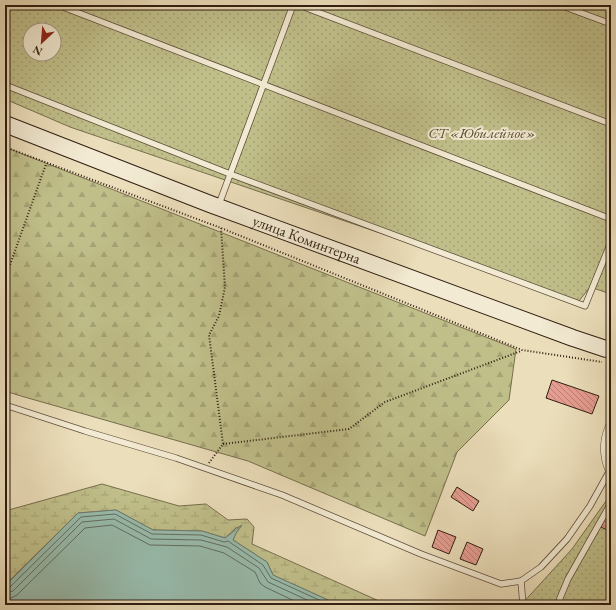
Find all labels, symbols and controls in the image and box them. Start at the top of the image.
north arrow [22,22,62,62]
text: N [30,43,45,59]
park label: СТ «Юбилейное» [428,123,536,142]
street label: улица Коминтерна [250,211,363,268]

